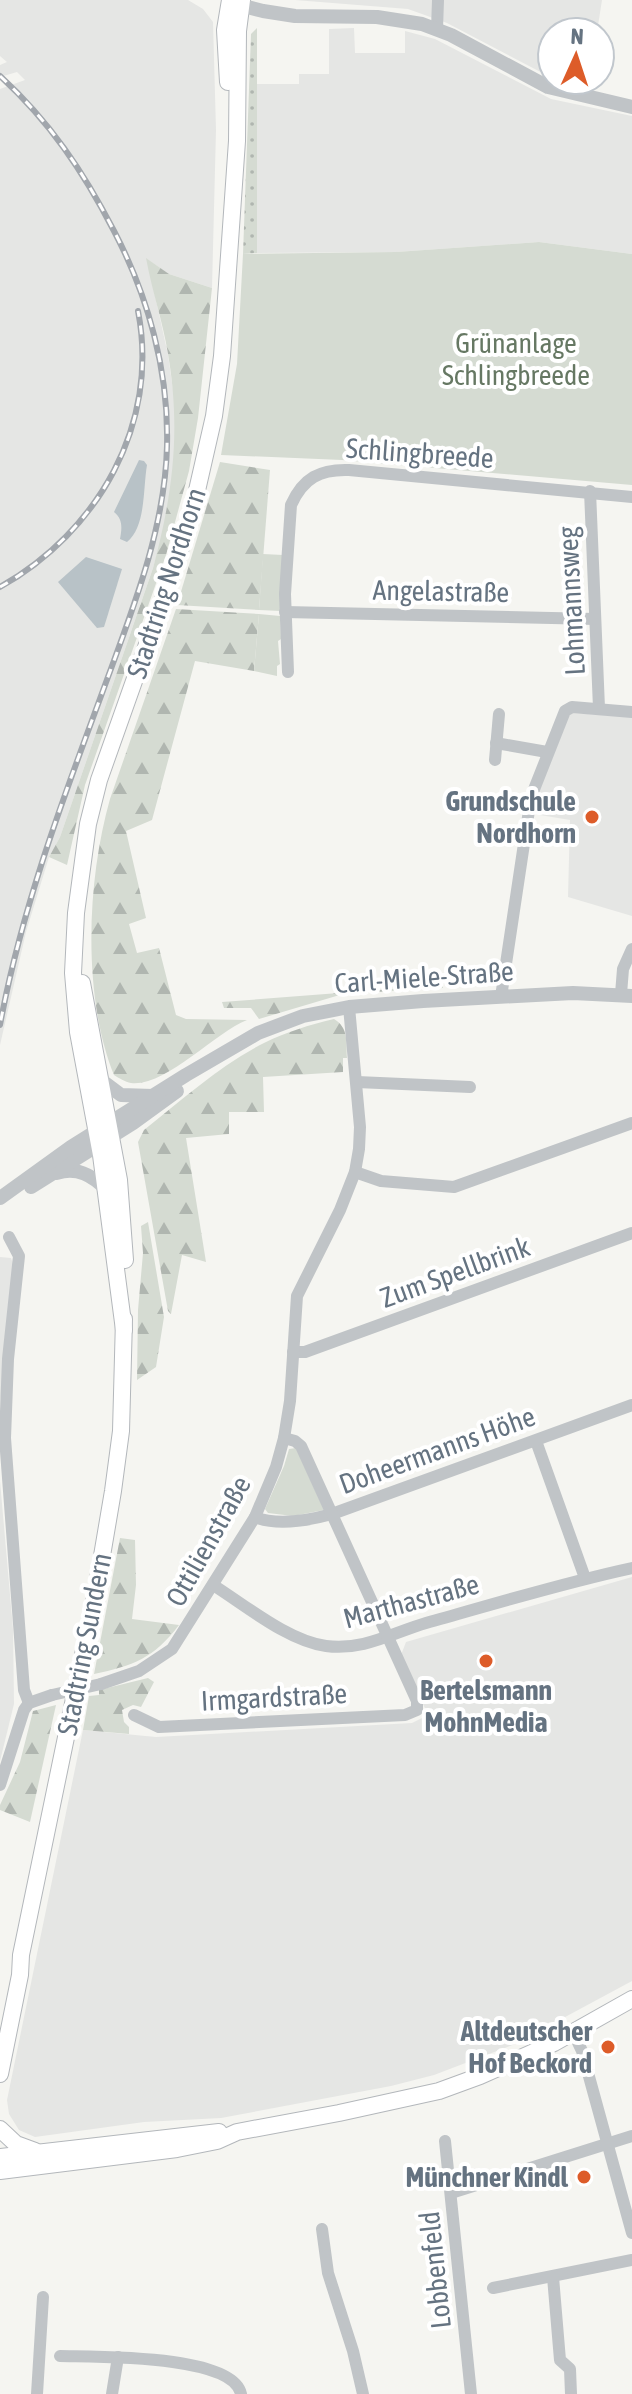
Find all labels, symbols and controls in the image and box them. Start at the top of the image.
north arrow [536,16,616,96]
text: N [570,23,584,49]
park label: Grünanlage Schlingbreede [442,327,590,391]
street label: Schlingbreede [345,432,495,474]
street label: Stadtring Nordhorn [120,484,212,682]
street label: Lohmannsweg [551,526,591,676]
street label: Angelastraße [372,574,510,608]
place label: Grundschule Nordhorn [445,785,576,849]
marker: Grundschule Nordhorn [583,808,601,826]
street label: Carl-Miele-Straße [333,955,515,999]
street label: Zum Spellbrink [376,1230,534,1314]
street label: Doheermanns Höhe [335,1400,539,1500]
street label: Ottilienstraße [159,1470,257,1612]
street label: Stadtring Sundern [51,1550,117,1738]
street label: Marthastraße [340,1568,482,1634]
marker: Bertelsmann MohnMedia [477,1652,495,1670]
place label: Bertelsmann MohnMedia [420,1674,552,1738]
street label: Irmgardstraße [200,1677,348,1717]
place label: Altdeutscher Hof Beckord [460,2015,593,2079]
marker: Altdeutscher Hof Beckord [599,2038,617,2056]
place label: Münchner Kindl [405,2161,569,2193]
marker: Münchner Kindl [575,2168,593,2186]
street label: Lobbenfeld [413,2210,457,2330]

